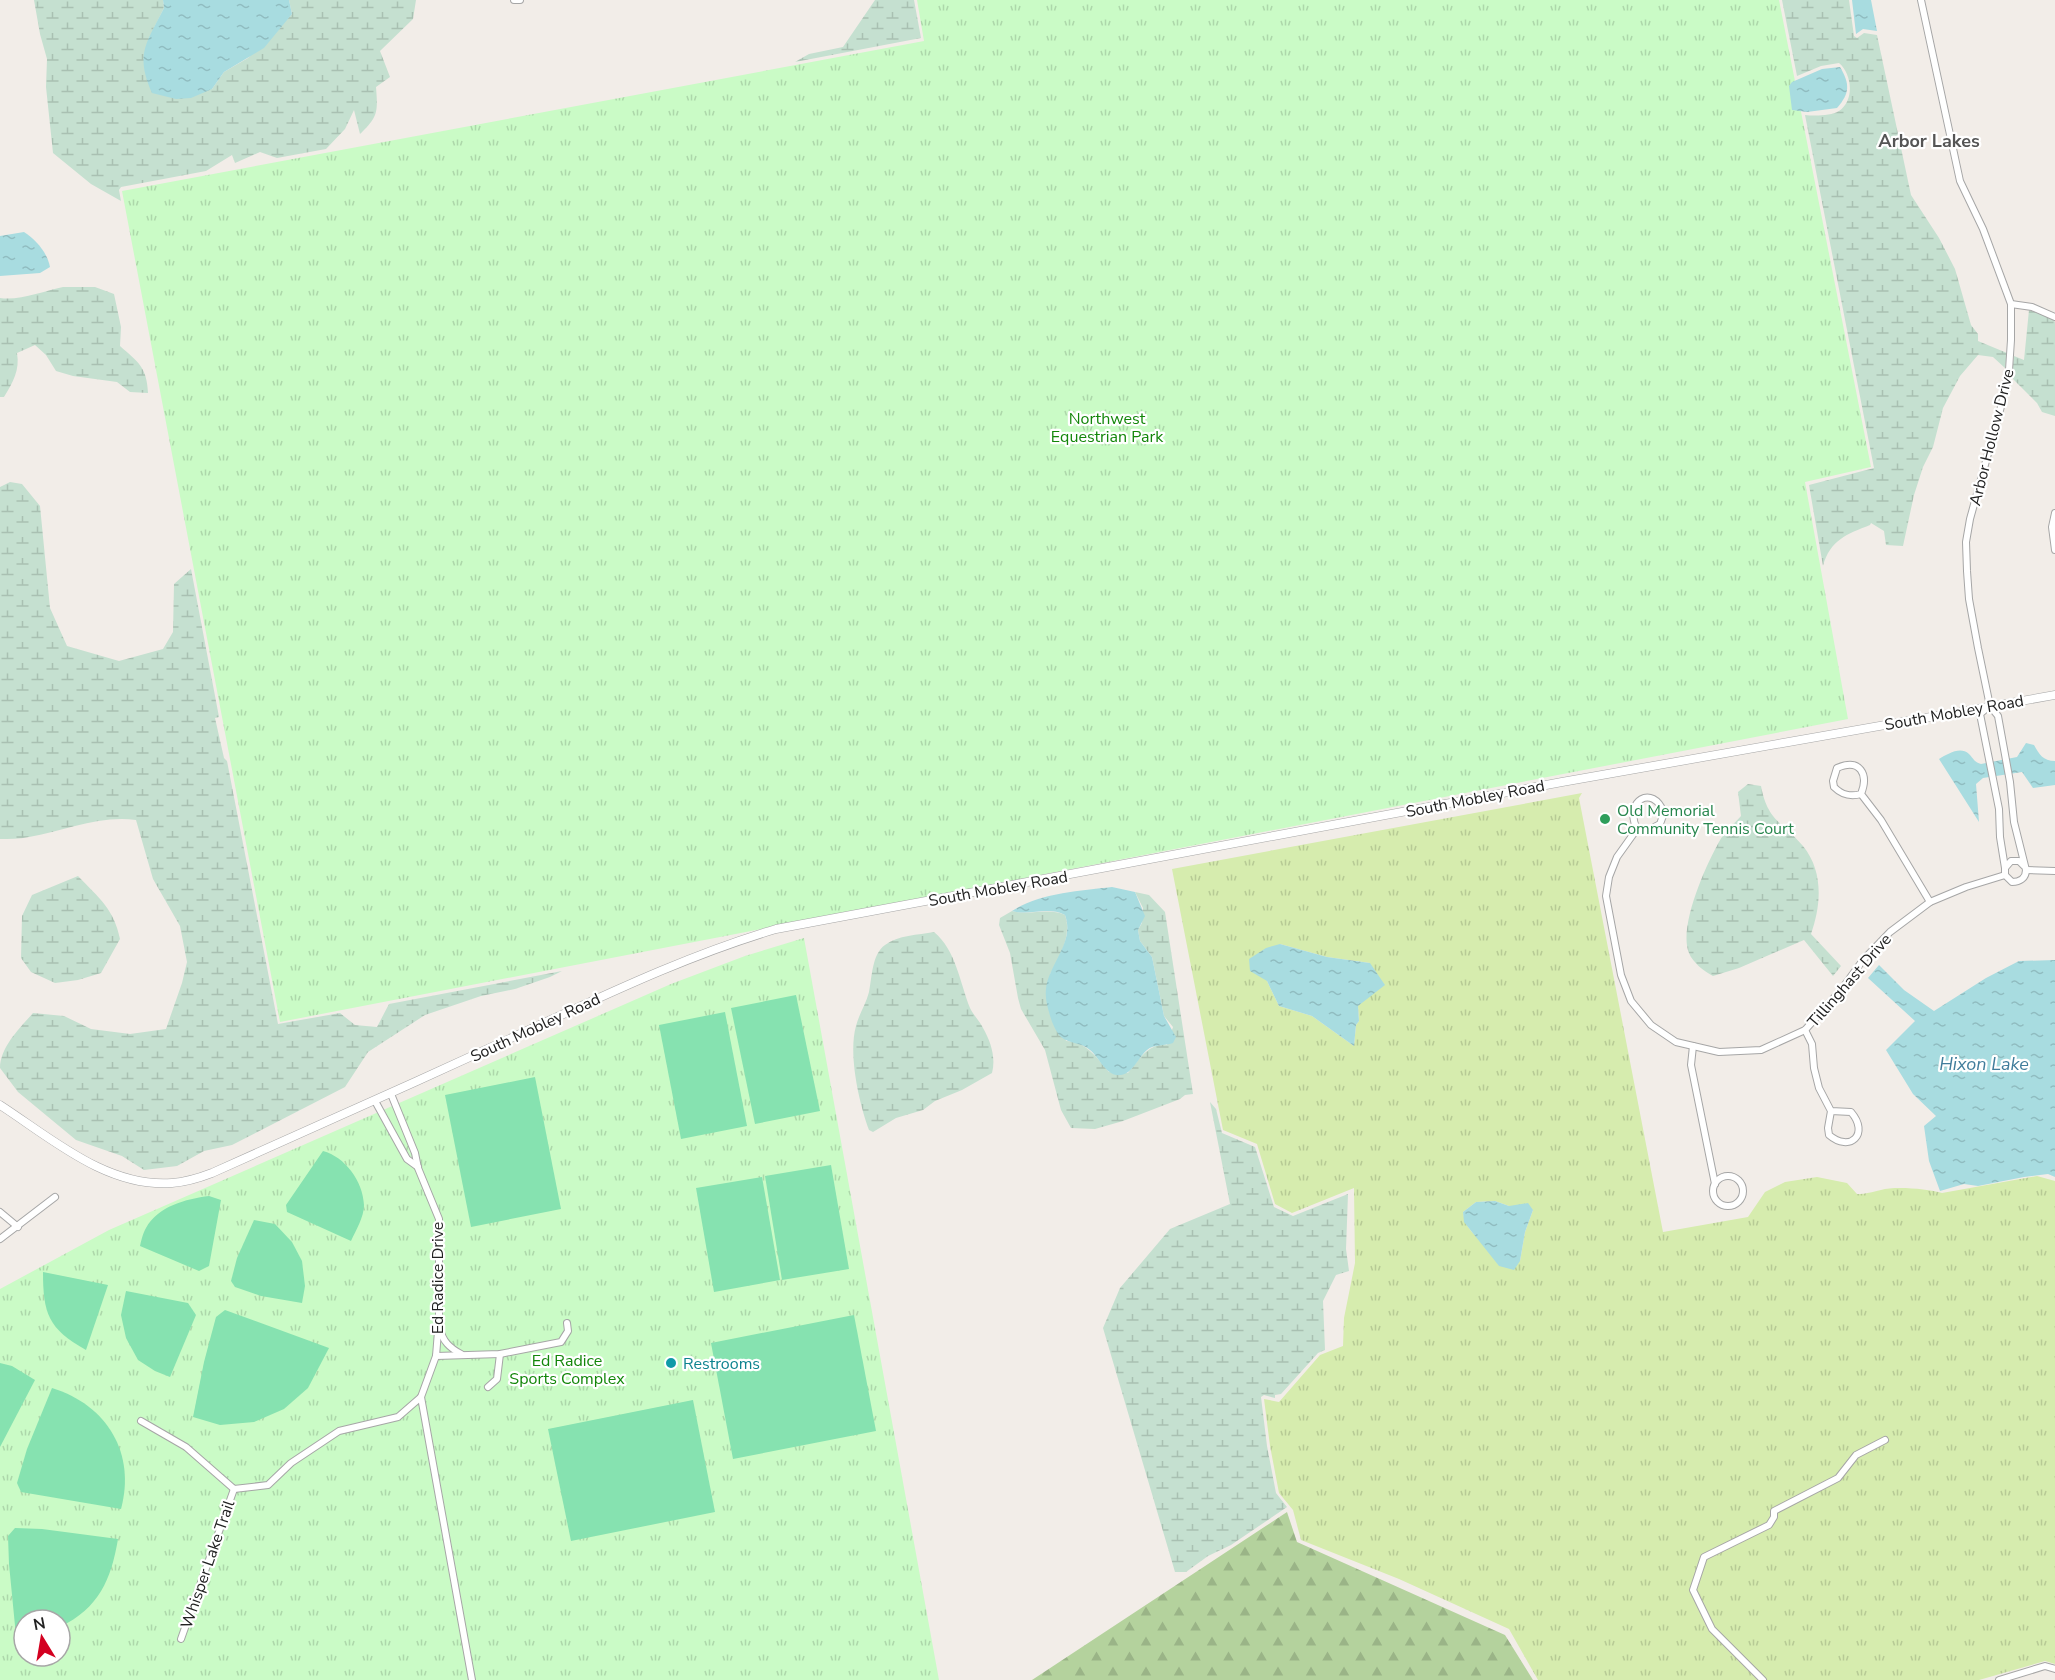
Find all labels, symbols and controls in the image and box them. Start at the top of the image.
district label: Arbor Lakes [1878,129,1980,153]
street label: Arbor Hollow Drive [1964,367,2020,508]
park label: Northwest Equestrian Park [1051,408,1164,448]
street label: South Mobley Road [1883,690,2026,736]
street label: South Mobley Road [1404,775,1547,823]
place label: Old Memorial Community Tennis Court [1617,800,1794,840]
marker: Old Memorial Community Tennis Court [1598,812,1612,826]
street label: South Mobley Road [927,866,1070,912]
street label: Tillinghast Drive [1803,929,1897,1032]
street label: South Mobley Road [467,988,604,1068]
water label: Hixon Lake [1939,1052,2029,1076]
street label: Ed Radice Drive [427,1222,449,1334]
park label: Ed Radice Sports Complex [509,1350,625,1390]
place label: Restrooms [683,1353,760,1375]
marker: Restrooms [664,1356,678,1370]
street label: Whisper Lake Trail [176,1497,240,1631]
north arrow [12,1608,72,1668]
text: N [31,1612,47,1636]

